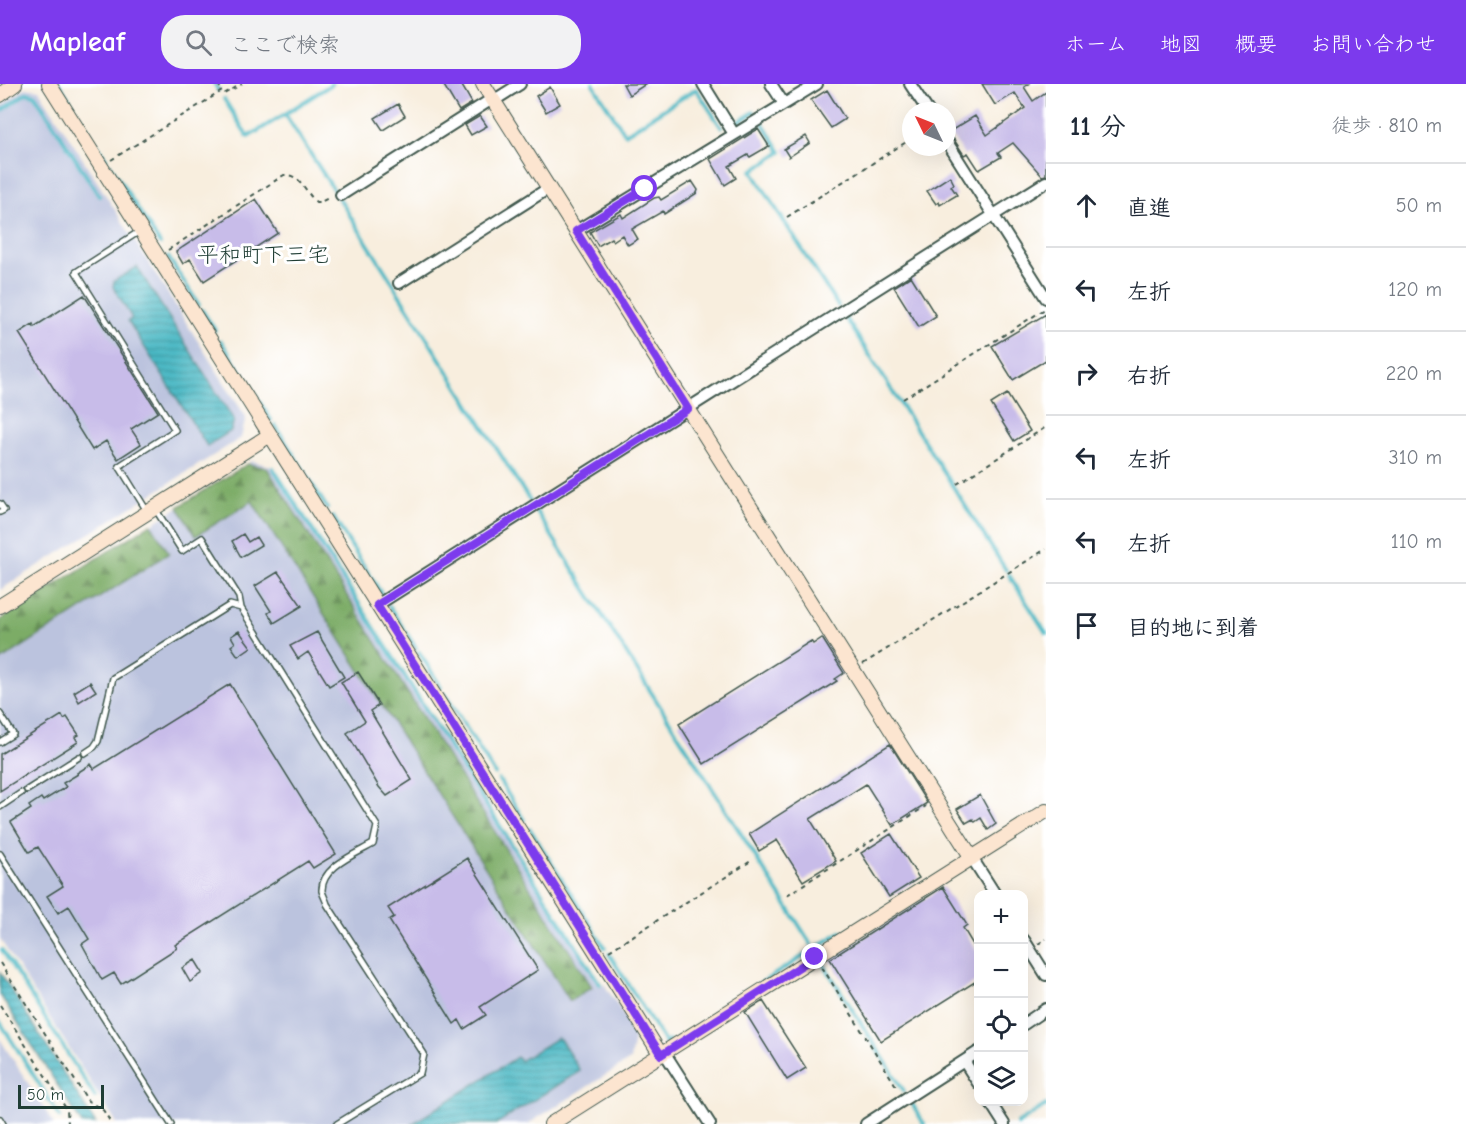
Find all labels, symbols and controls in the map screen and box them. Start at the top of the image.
search box [161,15,581,69]
text: Mapleaf [30,26,125,58]
icon: search [182,26,215,59]
text: ここで検索 [230,32,340,58]
text: ホーム [1065,32,1127,56]
text: 地図 [1160,32,1202,56]
text: 概要 [1235,32,1277,56]
text: お問い合わせ [1310,32,1436,56]
north arrow [902,102,956,156]
text: 11 分 [1070,112,1126,142]
text: 徒歩 · 810 m [1332,114,1442,137]
route start [631,175,657,201]
icon: ahead [1070,189,1103,222]
text: 50 m [1396,194,1442,217]
text: 直進 [1127,195,1171,221]
district label: 平和町下三宅 [197,242,329,268]
icon: left [1070,273,1103,306]
text: 120 m [1388,278,1442,301]
text: 左折 [1127,279,1171,305]
icon: right [1070,357,1103,390]
text: 220 m [1386,362,1442,385]
text: 右折 [1127,363,1171,389]
icon: left [1070,441,1103,474]
text: 310 m [1389,446,1442,469]
text: 左折 [1127,447,1171,473]
icon: left [1070,525,1103,558]
text: 110 m [1391,530,1442,553]
text: 左折 [1127,531,1171,557]
icon: arrive [1070,609,1103,642]
text: 目的地に到着 [1127,615,1259,641]
map controls [974,890,1028,1106]
button: + [974,890,1028,944]
route end [801,943,827,969]
button: − [974,944,1028,998]
button: locate [974,998,1028,1052]
button: layers [974,1052,1028,1106]
scale bar [18,1082,104,1110]
text: 50 m [27,1086,64,1104]

